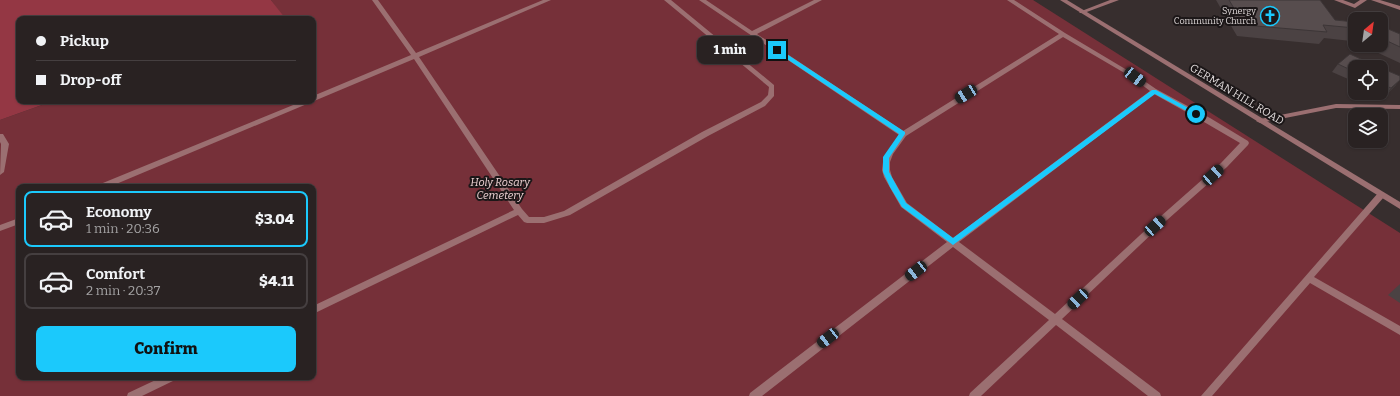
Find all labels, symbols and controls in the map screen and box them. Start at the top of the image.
church icon: Synergy Community Church [1259,5,1281,27]
place label: Synergy Community Church [1174,6,1256,26]
north arrow [1348,12,1388,52]
map controls [1348,12,1388,148]
text: Pickup [60,32,109,50]
callout: 1 min [697,36,763,64]
route end [768,41,786,59]
text: 1 min [713,42,747,57]
button: locate [1348,60,1388,100]
street label: GERMAN HILL ROAD [1187,61,1286,128]
car [1122,65,1148,89]
text: Drop-off [60,71,121,89]
car [953,83,979,105]
route start [1187,105,1205,123]
button: layers [1348,108,1388,148]
car [1200,163,1226,187]
park label: Holy Rosary Cemetery [470,176,531,202]
icon: car [38,201,74,237]
text: Economy [86,203,152,221]
text: $3.04 [255,210,294,228]
car [1142,214,1168,238]
text: 1 min · 20:36 [86,221,160,236]
car [903,259,929,283]
icon: car [38,263,74,299]
text: Comfort [86,265,145,283]
text: $4.11 [259,272,294,290]
text: 2 min · 20:37 [86,283,160,298]
car [1065,286,1091,312]
button: Confirm [36,326,296,372]
car [815,326,841,350]

